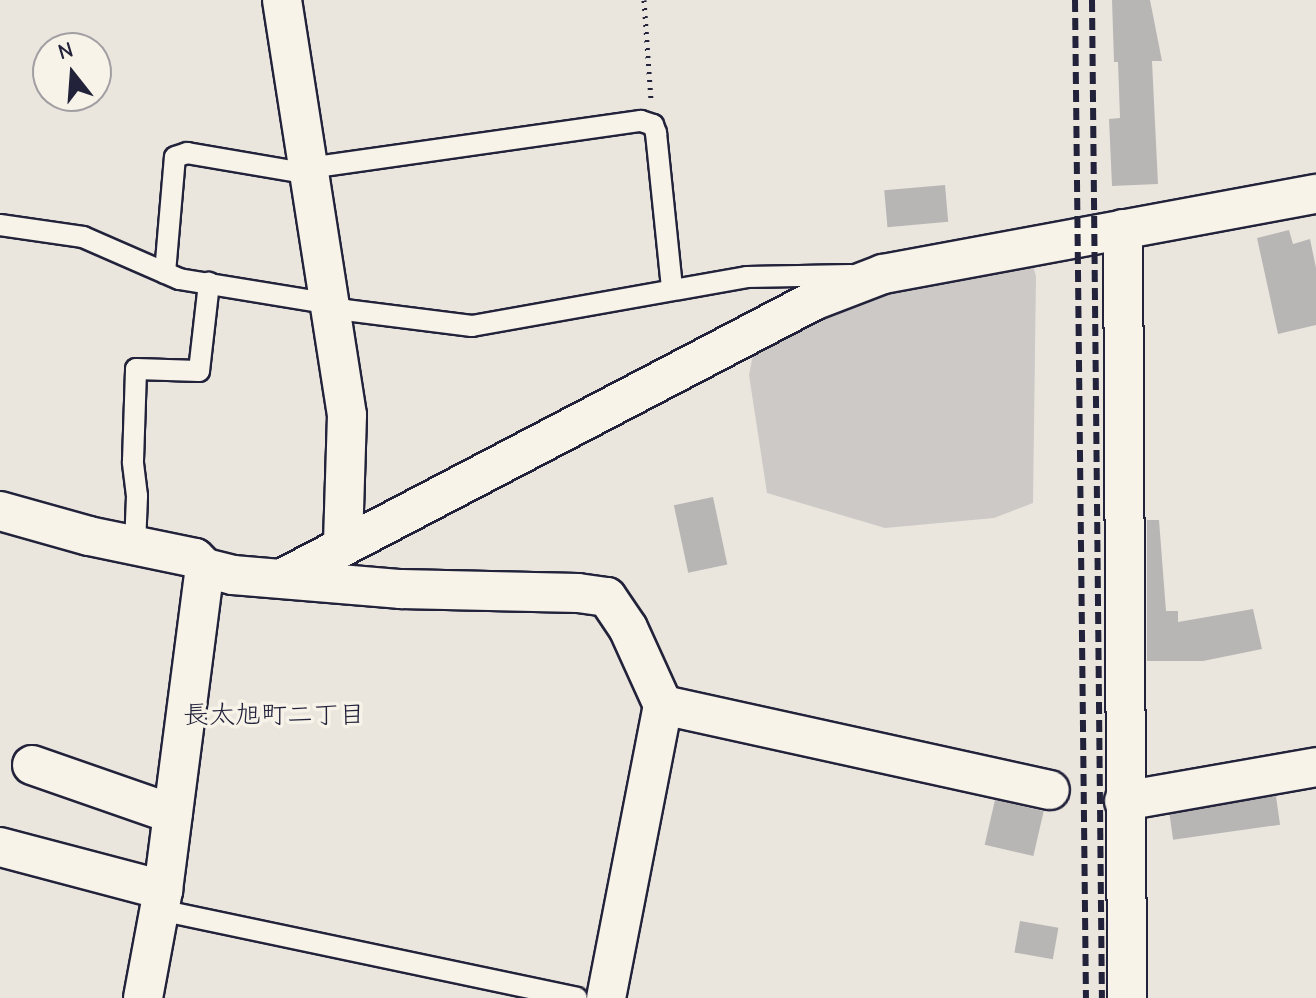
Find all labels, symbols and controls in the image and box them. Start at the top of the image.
north arrow [32,32,112,112]
text: N [55,36,76,65]
district label: 長太旭町二丁目 [183,700,365,732]

